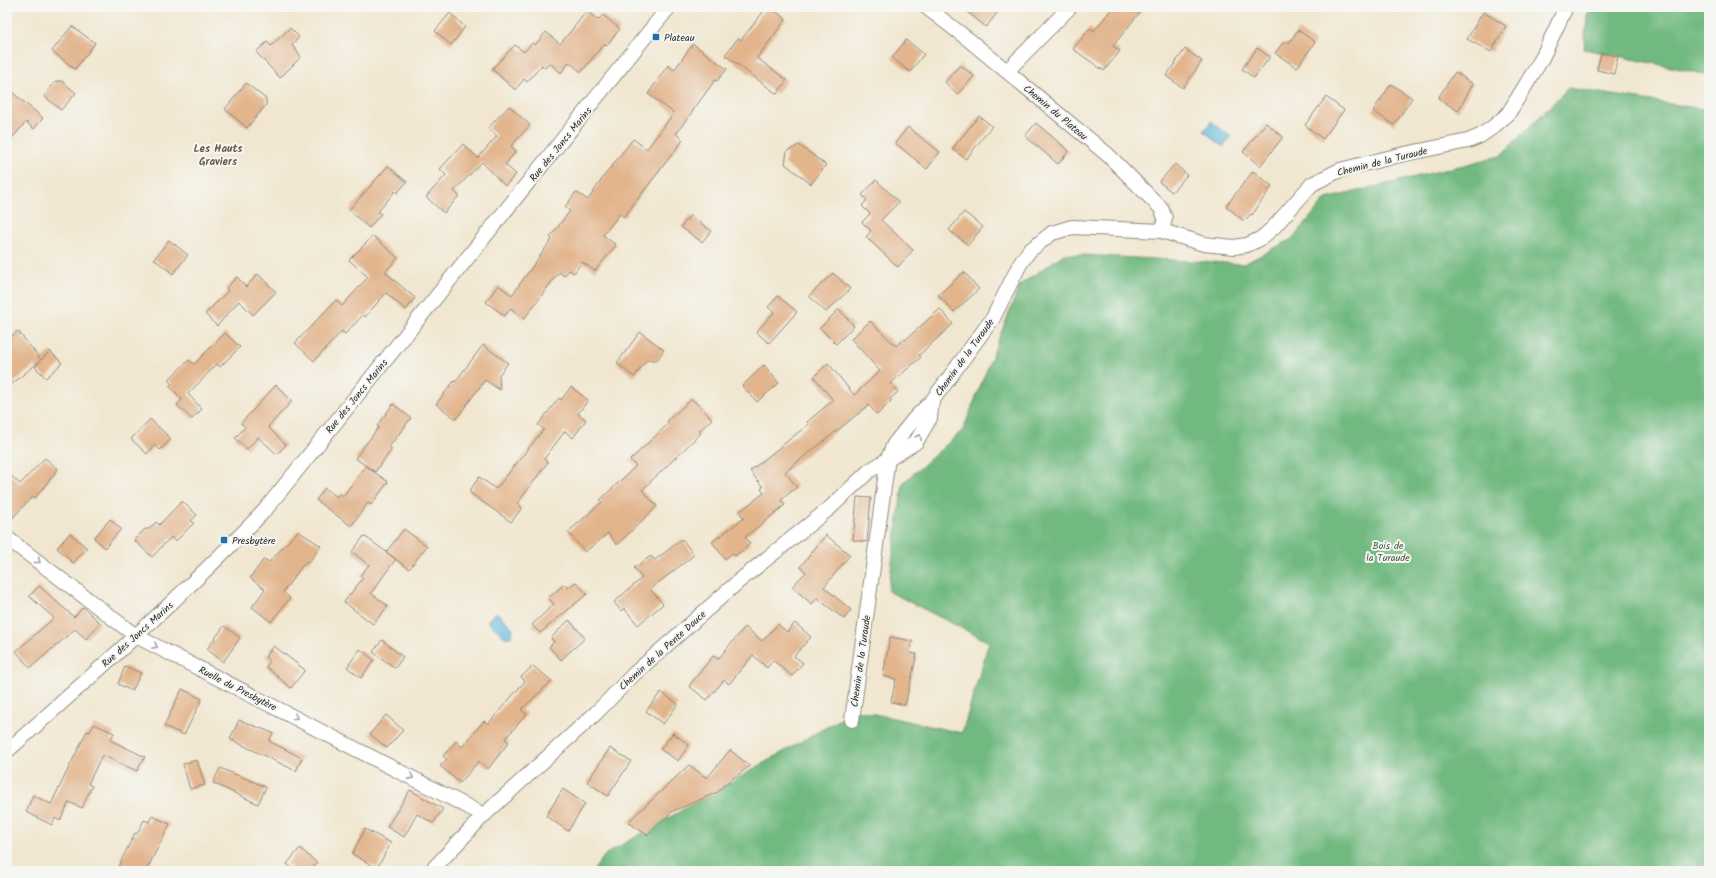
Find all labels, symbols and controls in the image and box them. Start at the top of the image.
place label: Plateau [664,30,695,46]
marker: Plateau [651,32,661,42]
street label: Chemin du Plateau [1020,81,1091,145]
street label: Rue des Joncs Marins [526,103,596,185]
district label: Les Hauts Graviers [194,140,243,171]
street label: Chemin de la Turaude [1335,143,1430,181]
street label: Chemin de la Turaude [931,315,999,400]
street label: Rue des Joncs Marins [322,355,392,437]
one-way arrow [914,434,922,441]
place label: Presbytère [232,533,276,549]
marker: Presbytère [219,535,229,545]
park label: Bois de la Turaude [1366,538,1410,566]
one-way arrow [34,557,41,564]
street label: Rue des Joncs Marins [98,598,178,671]
street label: Chemin de la Pente Douce [615,607,710,694]
street label: Chemin de la Turaude [847,614,875,708]
one-way arrow [150,641,158,648]
street label: Ruelle du Presbytère [196,662,280,716]
one-way arrow [291,712,299,720]
one-way arrow [407,772,414,779]

